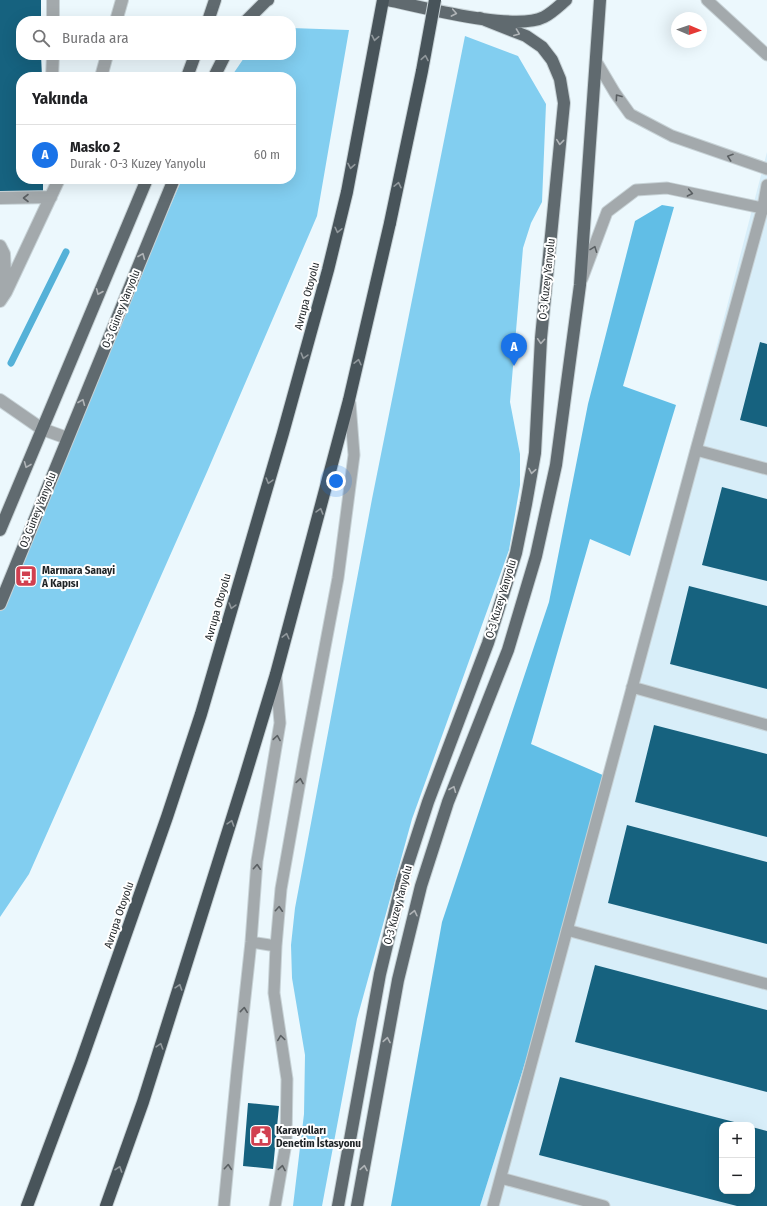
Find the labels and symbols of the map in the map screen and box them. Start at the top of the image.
one-way arrow [451,9,457,17]
north arrow [671,12,707,48]
one-way arrow [513,28,520,36]
one-way arrow [372,35,380,41]
one-way arrow [420,55,428,61]
one-way arrow [615,94,623,101]
one-way arrow [556,139,565,145]
one-way arrow [727,153,734,161]
one-way arrow [348,163,356,169]
one-way arrow [394,182,402,188]
one-way arrow [687,188,694,196]
one-way arrow [23,193,29,202]
one-way arrow [334,227,342,234]
street label: O-3 Kuzey Yanyolu [536,238,558,320]
one-way arrow [589,245,597,252]
one-way arrow [137,253,145,261]
street label: Avrupa Otoyolu [292,261,322,331]
street label: O-3 Güney Yanyolu [99,268,143,350]
one-way arrow [96,288,104,296]
pin: A [501,333,527,366]
one-way arrow [536,338,545,344]
one-way arrow [300,352,309,359]
one-way arrow [354,359,362,366]
one-way arrow [77,399,85,407]
one-way arrow [23,461,31,468]
one-way arrow [528,468,537,474]
street label: O3 Güney Yanyolu [17,470,59,550]
your location [326,471,346,491]
one-way arrow [265,477,274,484]
one-way arrow [315,508,324,515]
street label: O-3 Kuzey Yanyolu [483,558,519,640]
bus stop icon: Marmara Sanayi A Kapısı [13,563,39,589]
place label: Marmara Sanayi A Kapısı [41,564,115,590]
street label: Avrupa Otoyolu [202,572,234,642]
one-way arrow [228,602,237,609]
one-way arrow [281,633,290,640]
one-way arrow [272,735,281,741]
one-way arrow [295,778,304,784]
one-way arrow [448,785,456,792]
one-way arrow [226,820,235,827]
one-way arrow [252,864,261,870]
street label: O-3 Kuzey Yanyolu [381,864,415,946]
street label: Avrupa Otoyolu [102,880,136,950]
one-way arrow [275,906,284,912]
one-way arrow [409,909,418,916]
one-way arrow [174,983,183,990]
one-way arrow [239,1007,248,1013]
one-way arrow [277,1035,286,1041]
one-way arrow [382,1037,391,1043]
one-way arrow [155,1043,164,1050]
public building icon: Karayolları Denetim İstasyonu [248,1123,274,1149]
place label: Karayolları Denetim İstasyonu [276,1124,361,1150]
one-way arrow [223,1164,232,1170]
one-way arrow [277,1164,285,1171]
one-way arrow [359,1165,367,1171]
one-way arrow [115,1166,123,1173]

